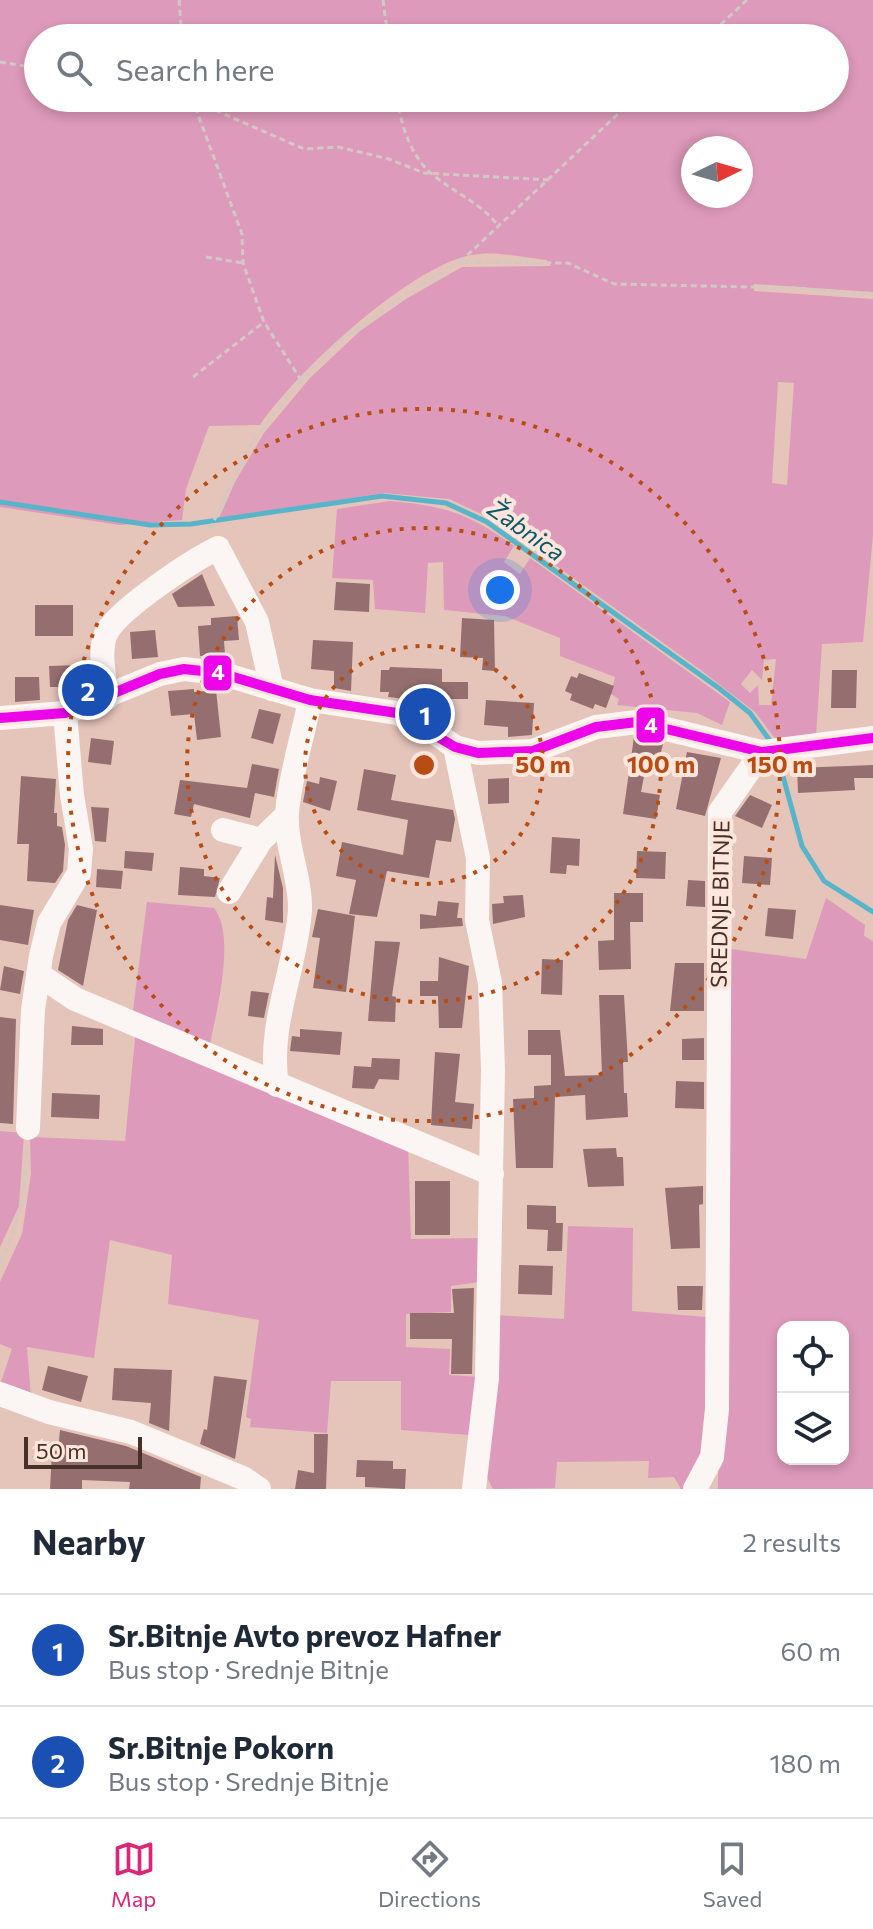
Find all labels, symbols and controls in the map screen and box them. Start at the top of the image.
search box [24,24,849,112]
icon: search [52,46,96,90]
text: Search here [116,50,275,87]
north arrow [681,136,753,208]
water label: Žabnica [482,492,571,567]
your location [480,570,520,610]
line badge: 4 [202,654,233,692]
text: 4 [211,658,225,685]
pin: 2 [62,660,114,720]
pin: 1 [399,684,451,744]
line badge: 4 [635,706,666,744]
text: 4 [644,711,658,738]
text: 50 m [515,749,571,778]
text: 100 m [627,749,695,778]
text: 150 m [747,749,813,778]
centre of rings [410,751,438,779]
street label: SREDNJE BITNJE [705,820,734,988]
map controls [777,1321,849,1465]
button: locate [777,1321,849,1393]
button: layers [777,1393,849,1465]
scale bar [24,1433,142,1469]
text: 50 m [36,1437,86,1464]
text: Nearby [32,1520,146,1562]
text: 2 results [743,1526,841,1557]
text: Sr.Bitnje Avto prevoz Hafner [108,1616,501,1653]
text: 1 [52,1635,64,1666]
text: 60 m [781,1635,841,1666]
text: Bus stop · Srednje Bitnje [108,1653,389,1684]
text: Sr.Bitnje Pokorn [108,1728,334,1765]
text: 2 [51,1747,65,1778]
text: 180 m [769,1747,841,1778]
text: Bus stop · Srednje Bitnje [108,1765,389,1796]
tab: Map [111,1837,156,1912]
tab: Directions [378,1837,481,1912]
tab: Saved [703,1837,762,1912]

